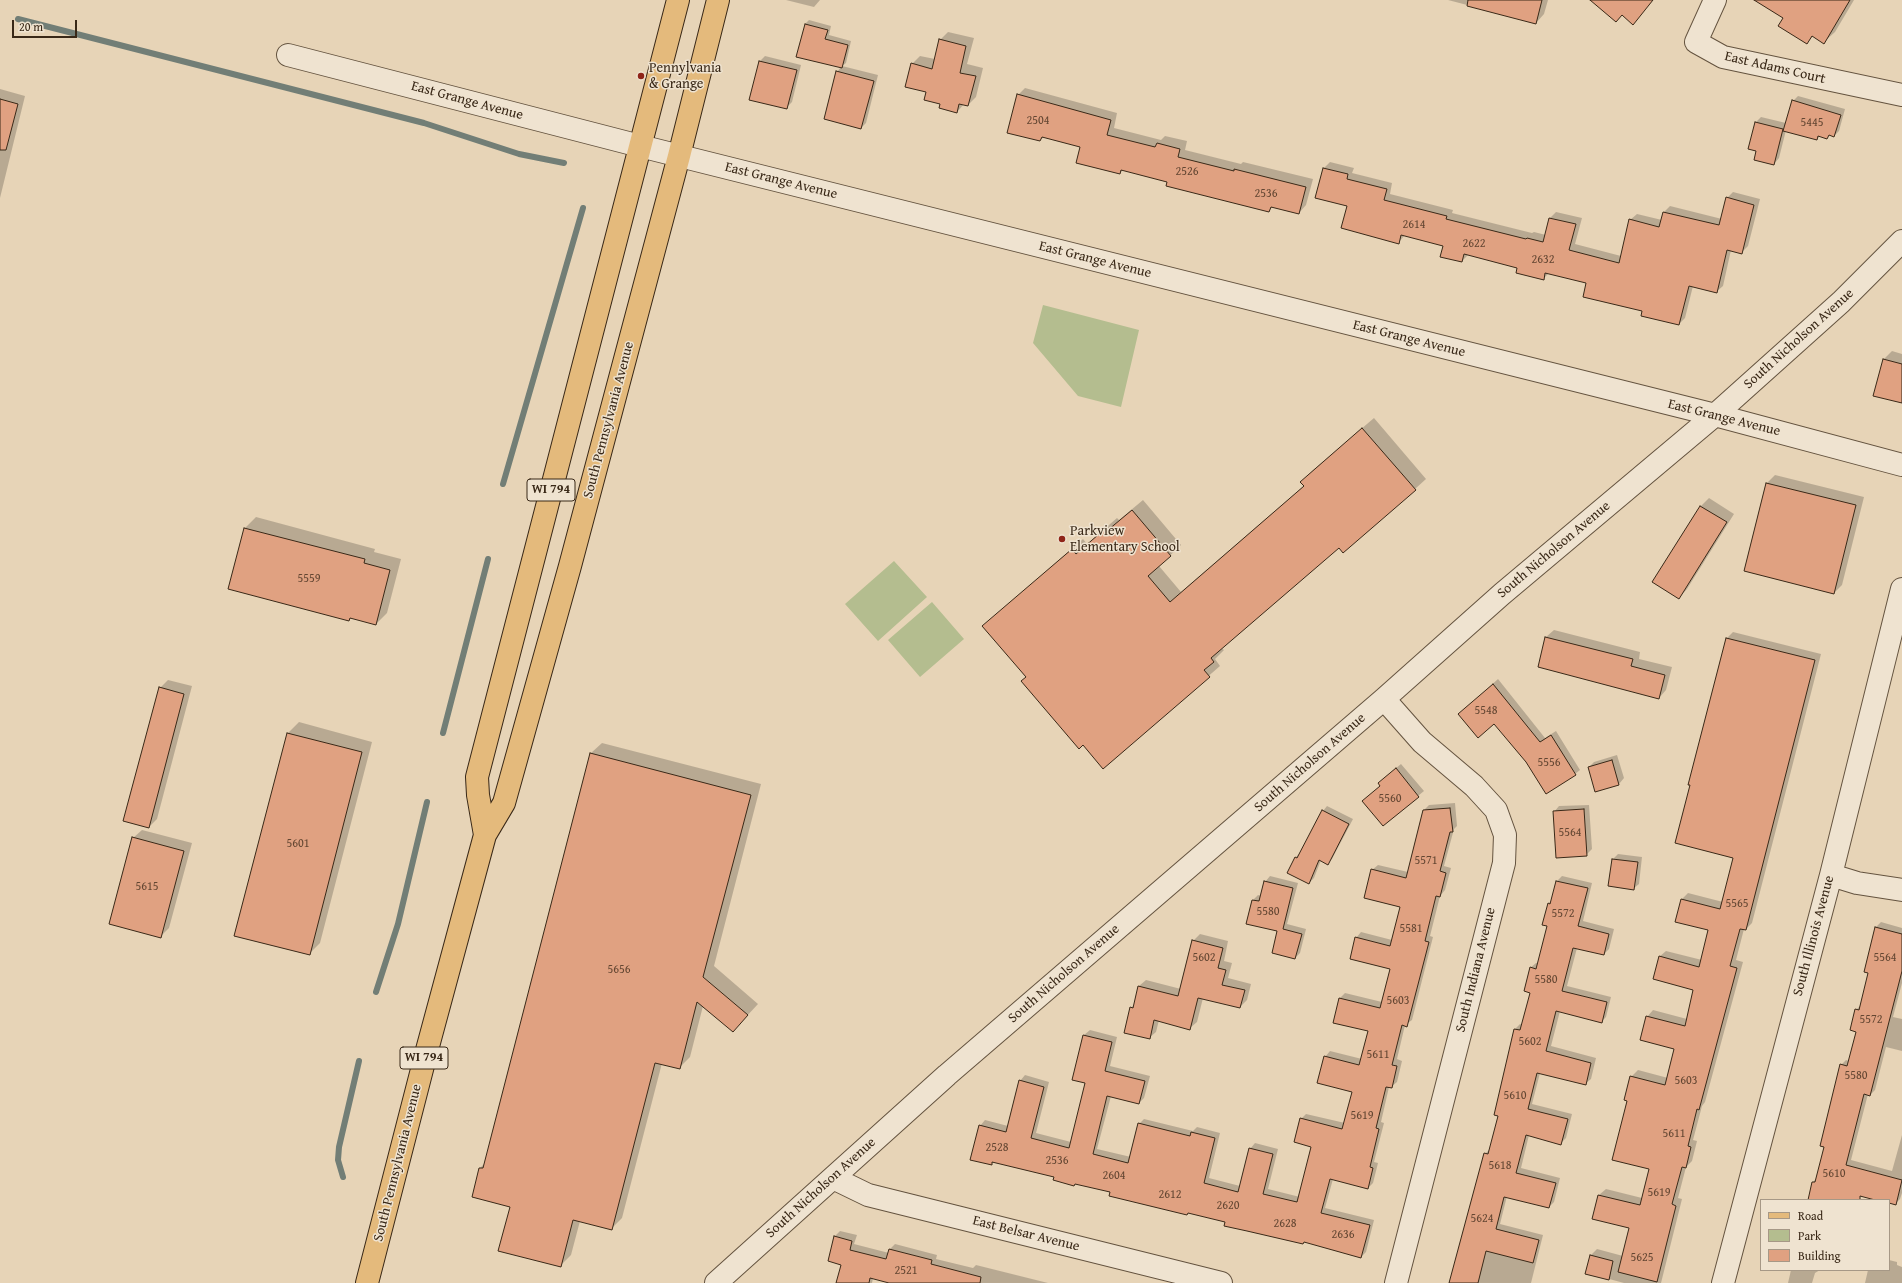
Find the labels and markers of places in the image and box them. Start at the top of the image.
place label: Pennylvania & Grange [649,60,721,92]
marker: Pennylvania & Grange [636,71,646,81]
place label: Parkview Elementary School [1070,523,1180,556]
marker: Parkview Elementary School [1057,534,1067,544]

